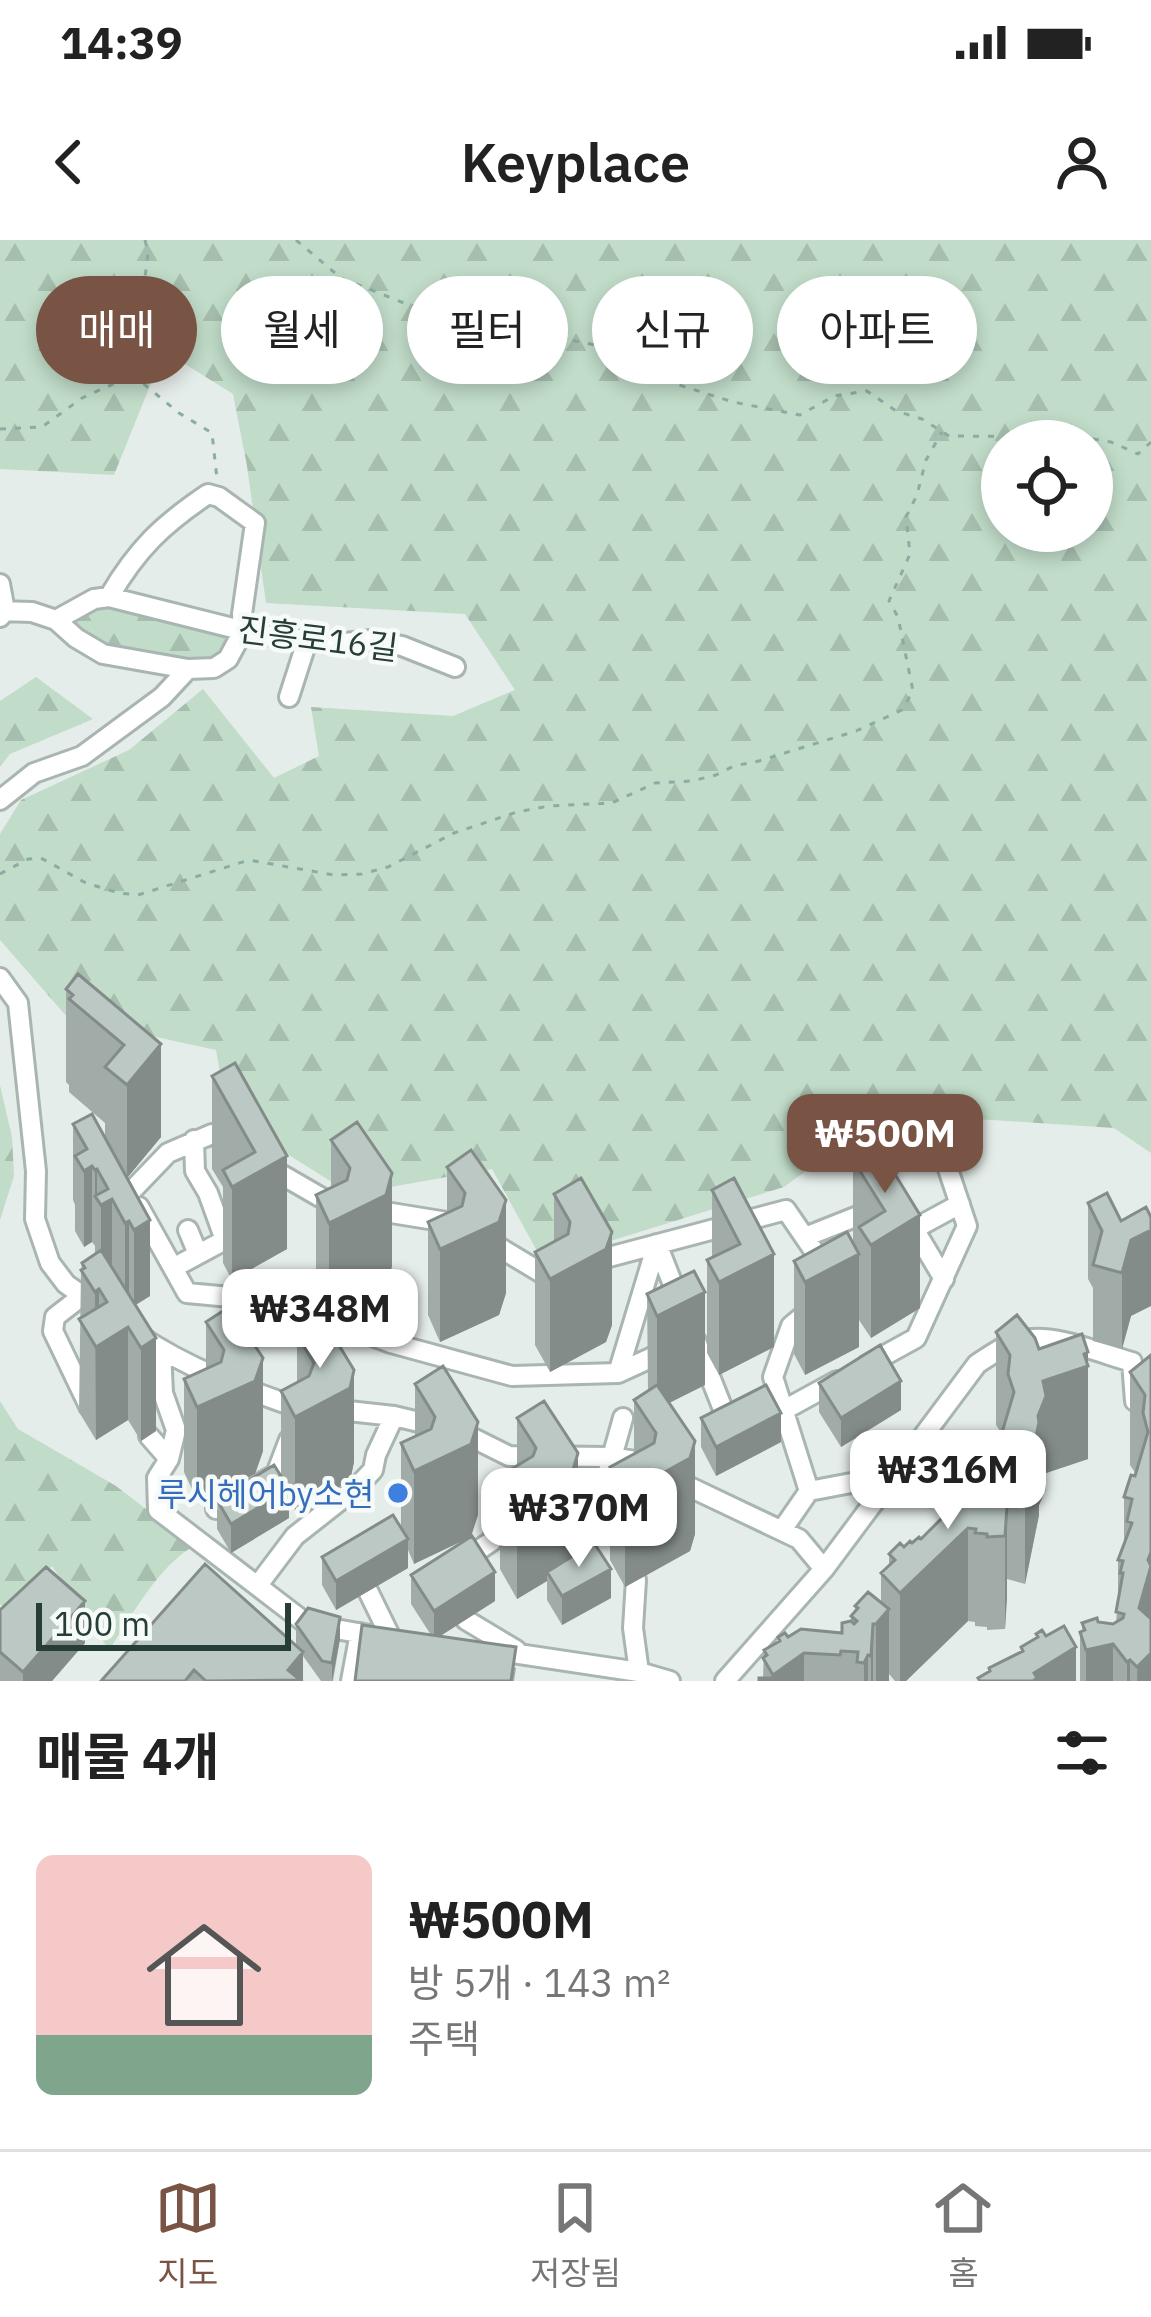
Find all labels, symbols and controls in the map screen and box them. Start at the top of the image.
text: 14:39 [60,13,183,71]
text: Keyplace [461,127,690,197]
icon: back [36,129,102,195]
icon: person [1049,129,1115,195]
chip: 매매 [36,276,197,384]
chip: 월세 [221,276,383,384]
chip: 필터 [407,276,568,384]
chip: 신규 [592,276,753,384]
chip: 아파트 [777,276,977,384]
map controls [981,420,1113,552]
button: locate [981,420,1113,552]
street label: 진흥로16길 [235,607,401,669]
pin: ₩500M [801,1094,969,1196]
text: ₩500M [814,1107,956,1158]
pin: ₩348M [236,1269,404,1371]
text: ₩348M [249,1282,391,1333]
pin: ₩316M [864,1430,1032,1532]
text: ₩316M [877,1443,1019,1494]
pin: ₩370M [495,1468,663,1570]
place label: 루시헤어by소현 [156,1472,374,1515]
marker: 루시헤어by소현 [385,1480,411,1506]
text: ₩370M [508,1481,650,1532]
scale bar [36,1597,291,1650]
text: 100 m [54,1602,150,1645]
icon: filters [1049,1720,1115,1786]
text: 매물 4개 [36,1723,219,1789]
text: ₩500M [408,1886,594,1952]
icon: home [132,1903,276,2047]
text: 방 5개 · 143 m² [408,1957,670,2008]
text: 주택 [408,2013,480,2064]
tab: 지도 [155,2175,221,2295]
tab: 저장됨 [530,2175,621,2295]
tab: 홈 [930,2175,996,2295]

